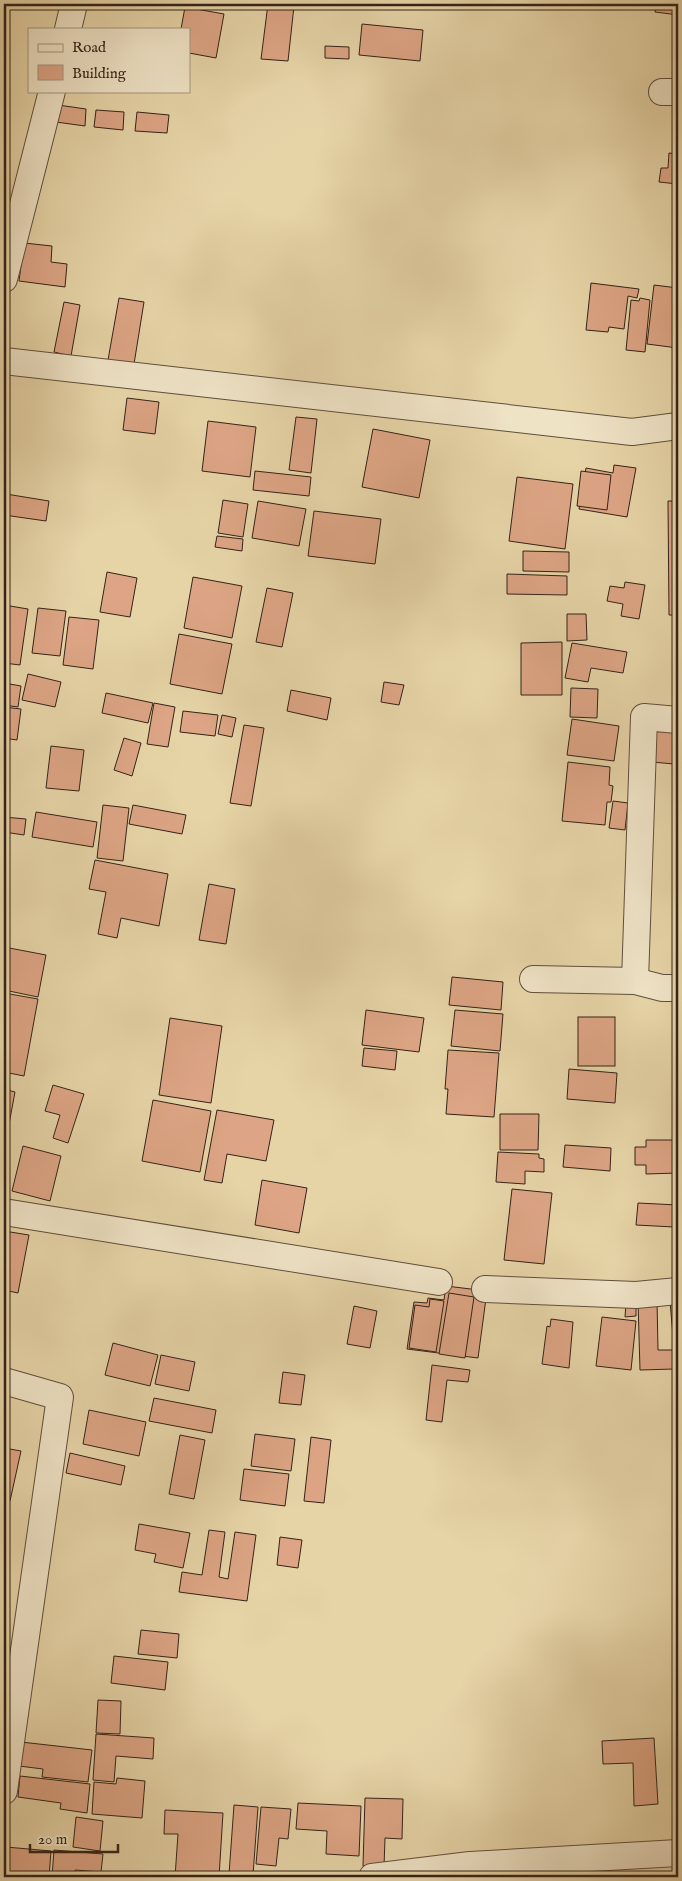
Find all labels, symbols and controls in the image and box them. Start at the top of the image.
legend [28,28,190,92]
text: Road [72,38,107,57]
text: Building [72,64,127,83]
scale bar [30,1821,118,1853]
text: 20 m [38,1830,68,1849]

